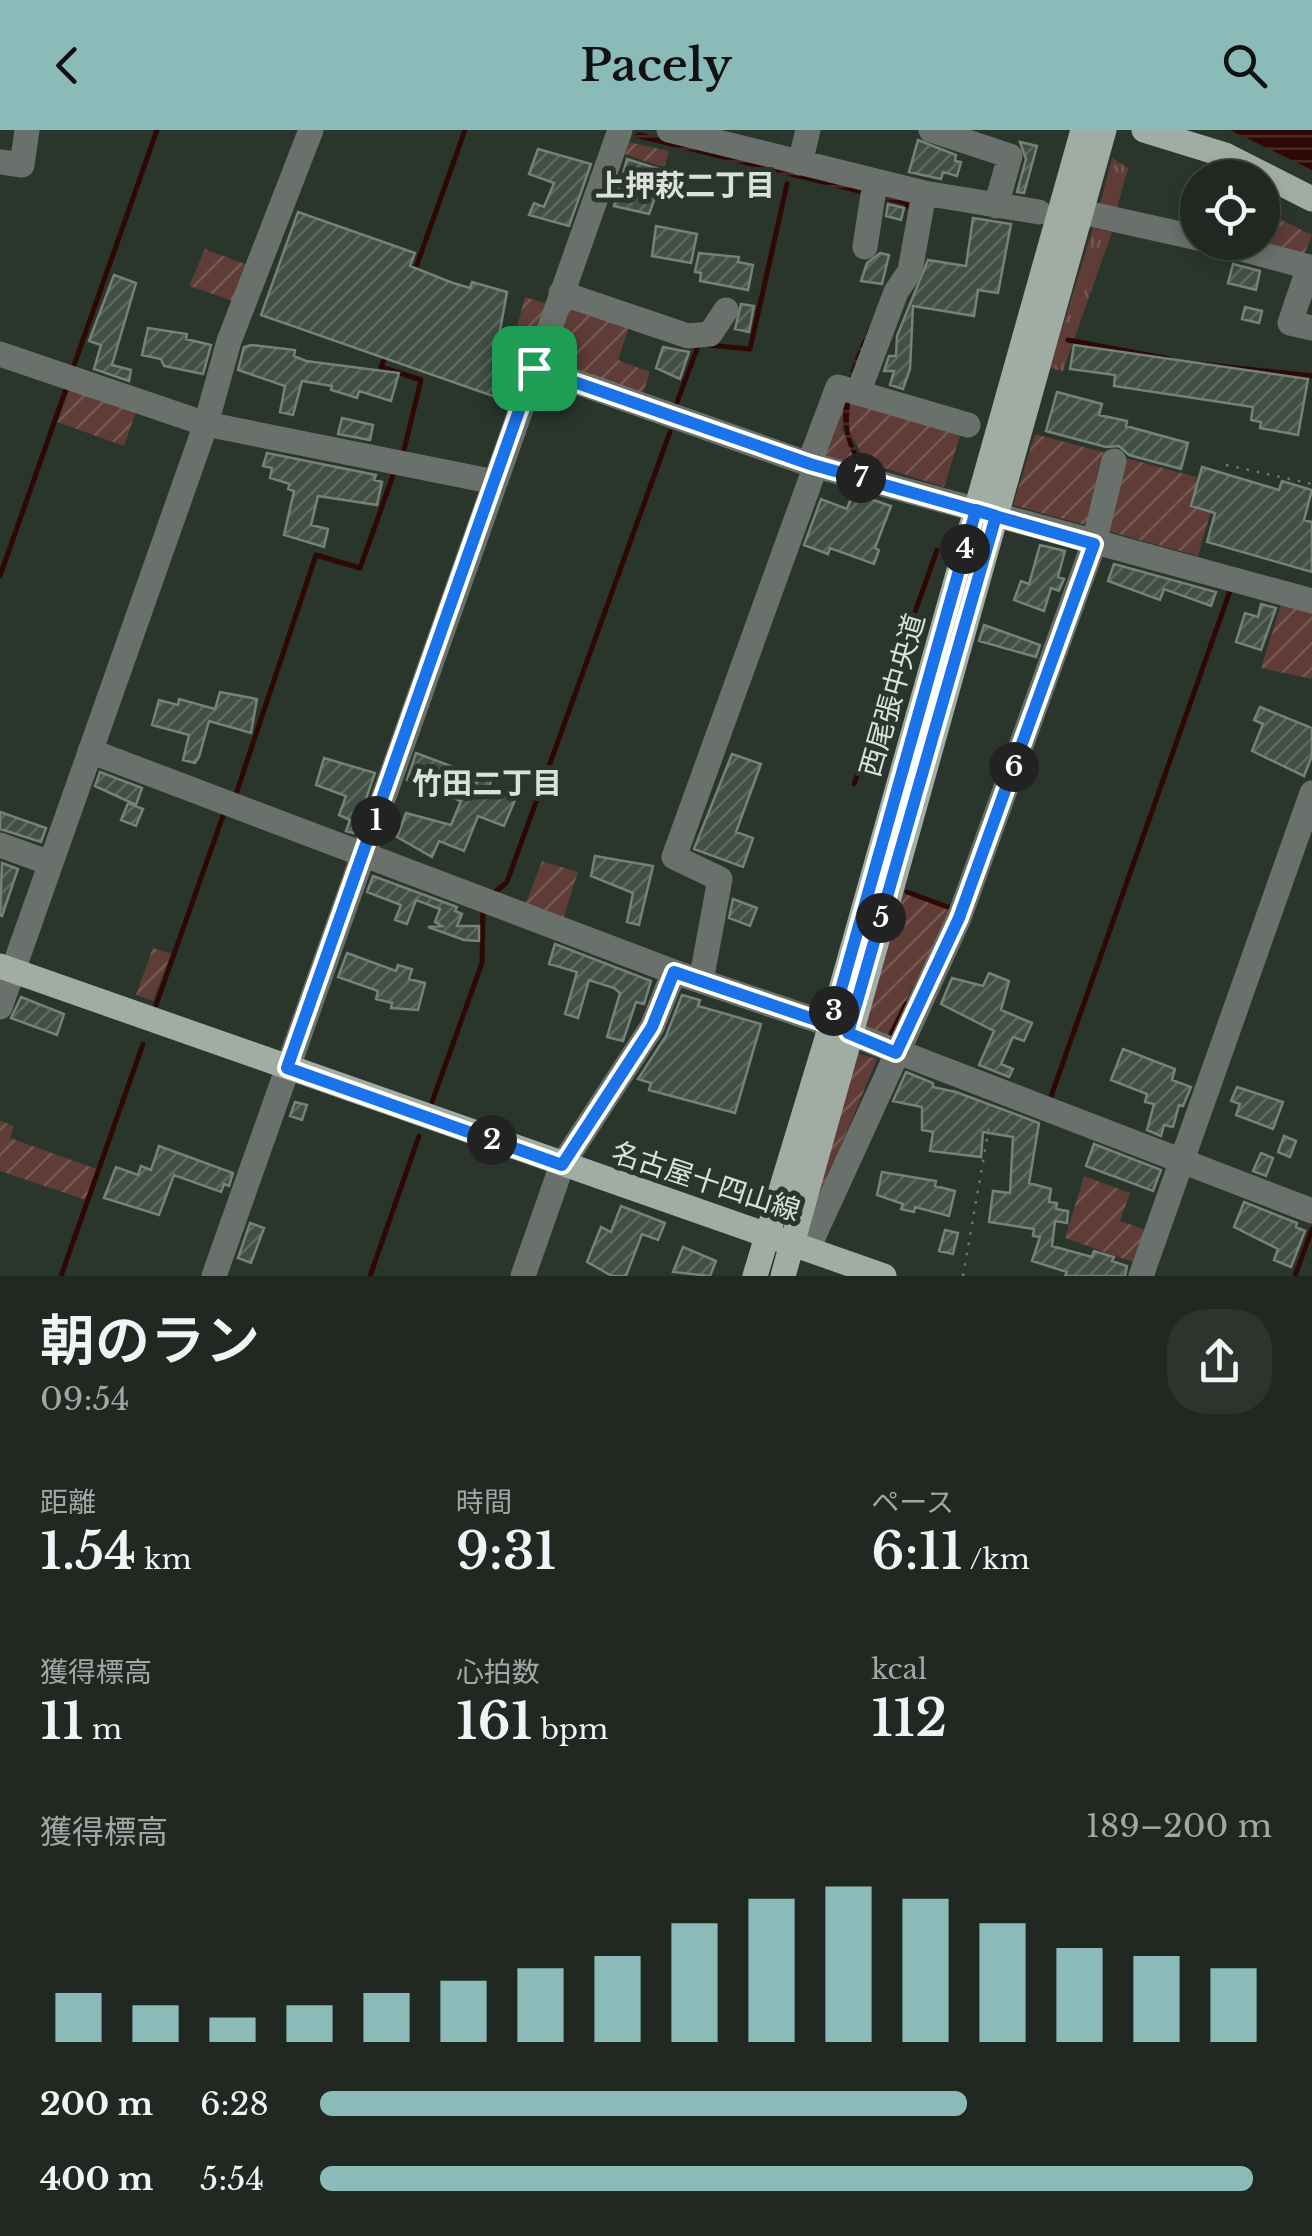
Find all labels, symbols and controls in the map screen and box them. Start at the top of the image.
text: Pacely [580,37,732,93]
icon: back [40,38,95,93]
icon: search [1217,38,1272,93]
map controls [1180,160,1280,260]
button: locate [1180,160,1280,260]
district label: 上押萩二丁目 [595,167,775,204]
pin [492,326,577,411]
icon: arrive [507,341,562,396]
pin: 7 [836,453,886,503]
text: 7 [854,460,868,495]
pin: 4 [940,524,990,574]
text: 4 [956,531,974,566]
street label: 西尾張中央道 [853,610,932,781]
pin: 6 [989,742,1039,792]
text: 6 [1005,749,1023,784]
district label: 竹田二丁目 [412,765,562,802]
pin: 1 [351,796,401,846]
text: 1 [370,803,382,838]
pin: 5 [856,893,906,943]
text: 5 [873,900,889,935]
pin: 3 [809,986,859,1036]
text: 3 [825,993,843,1028]
pin: 2 [467,1115,517,1165]
text: 2 [483,1122,501,1157]
street label: 名古屋十四山線 [607,1135,804,1228]
text: 朝のラン [40,1307,260,1375]
button: share [1167,1309,1272,1414]
text: 09:54 [40,1379,129,1419]
text: 距離 [40,1485,96,1520]
text: 時間 [456,1485,512,1520]
text: ペース [871,1485,954,1520]
text: 1.54 [40,1520,136,1583]
text: 9:31 [456,1520,557,1583]
text: 6:11 [871,1520,963,1583]
text: km [136,1542,192,1577]
text: /km [963,1542,1030,1577]
text: kcal [871,1652,927,1687]
text: 獲得標高 [40,1655,152,1690]
text: 心拍数 [456,1655,540,1690]
text: 112 [871,1687,947,1750]
text: 11 [40,1690,84,1753]
text: 161 [456,1690,533,1753]
text: m [84,1712,122,1747]
text: bpm [533,1712,608,1747]
text: 189–200 m [1086,1806,1272,1846]
text: 獲得標高 [40,1812,168,1852]
text: 200 m [40,2084,153,2124]
text: 6:28 [200,2084,269,2124]
text: 400 m [40,2159,153,2199]
text: 5:54 [200,2159,264,2199]

